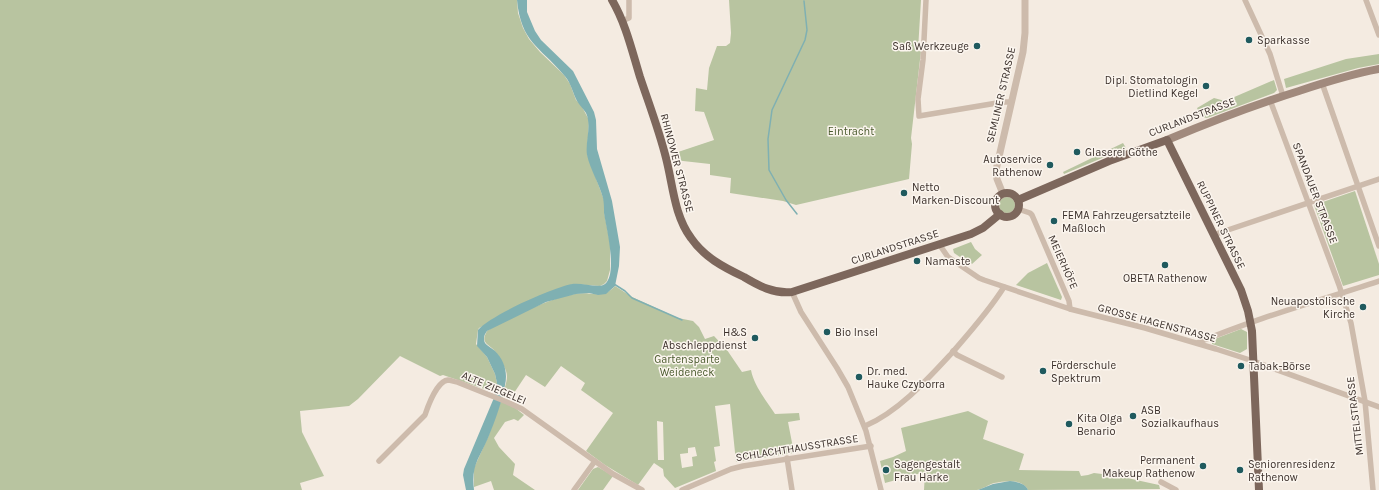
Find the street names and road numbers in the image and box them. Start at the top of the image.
street label: SEMLINER STRASSE [984,46,1018,144]
street label: CURLANDSTRASSE [1147,95,1237,139]
street label: RHINOWER STRASSE [658,112,696,214]
street label: SPANDAUER STRASSE [1290,141,1340,245]
street label: RUPPINER STRASSE [1194,179,1248,271]
street label: CURLANDSTRASSE [849,227,941,267]
street label: MEIERHÖFE [1045,232,1082,291]
street label: GROSSE HAGENSTRASSE [1096,301,1218,345]
street label: ALTE ZIEGELEI [460,369,528,407]
street label: MITTELSTRASSE [1344,376,1366,456]
street label: SCHLACHTHAUSSTRASSE [735,432,859,464]

